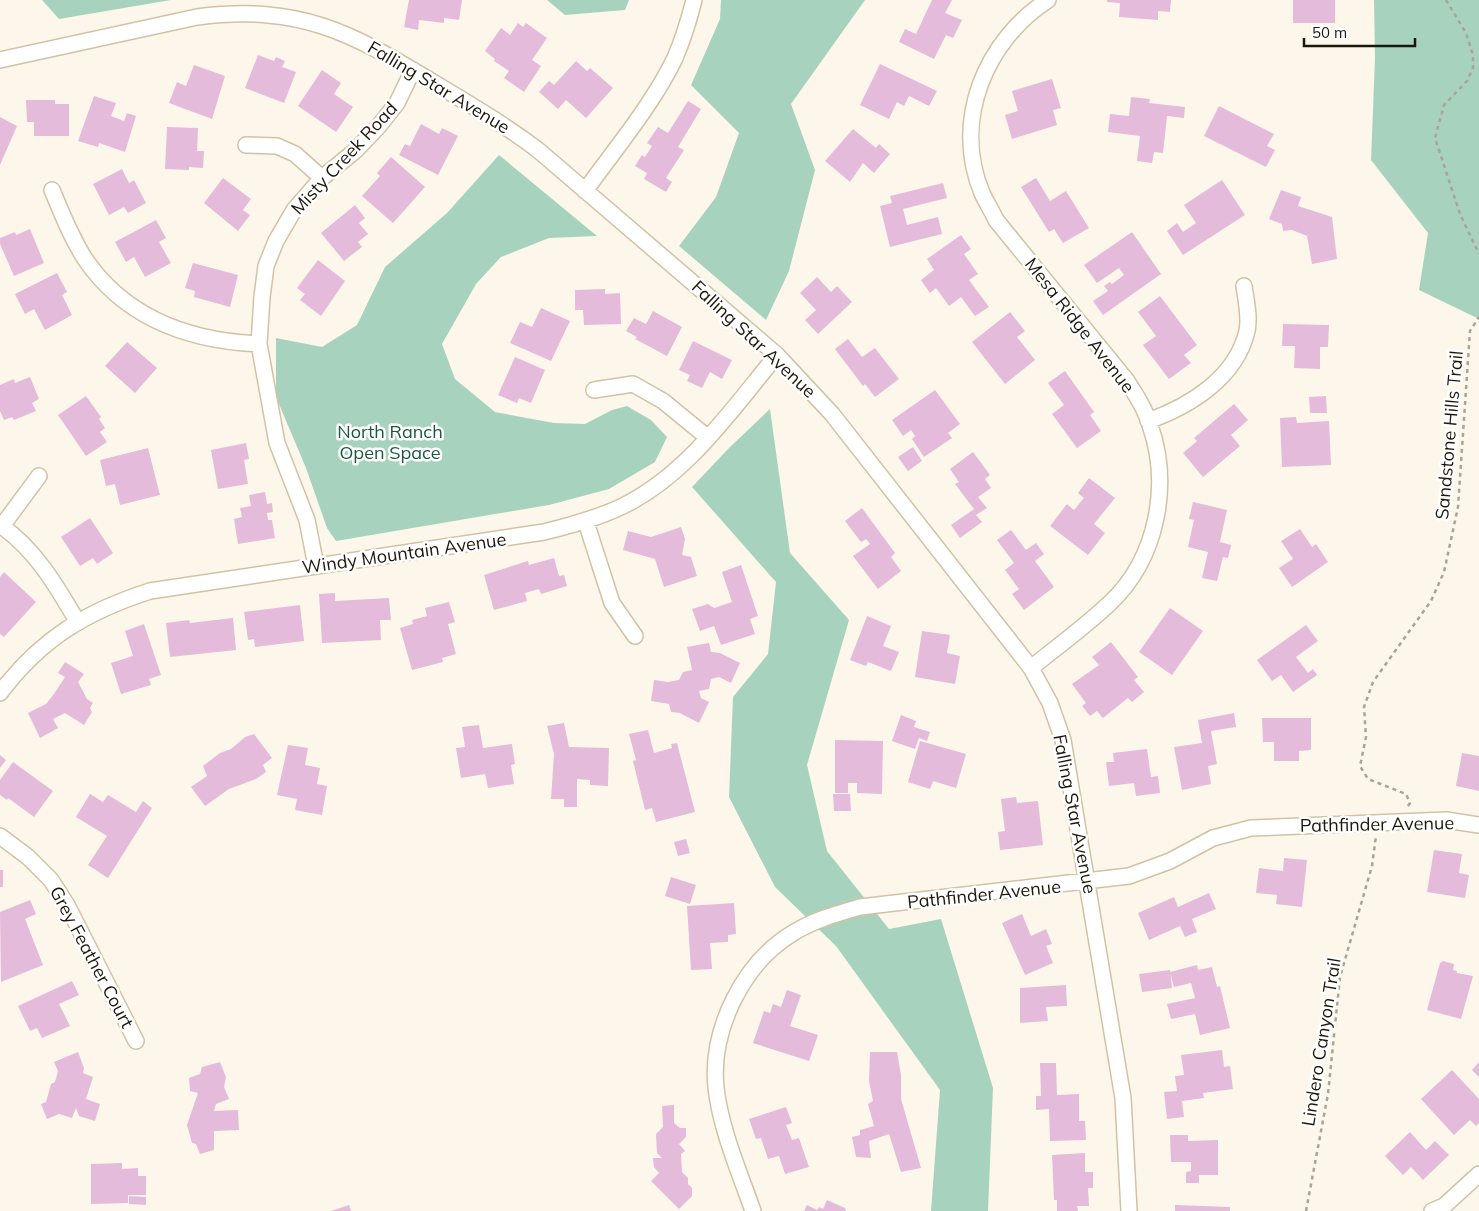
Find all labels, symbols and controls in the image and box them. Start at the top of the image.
scale bar [1304,15,1415,47]
text: 50 m [1312,23,1347,42]
street label: Falling Star Avenue [364,35,514,139]
street label: Misty Creek Road [286,97,402,219]
street label: Mesa Ridge Avenue [1020,253,1140,397]
street label: Falling Star Avenue [687,275,821,403]
street label: Sandstone Hills Trail [1430,350,1468,520]
park label: North Ranch Open Space [337,420,443,464]
street label: Windy Mountain Avenue [300,527,508,579]
street label: Falling Star Avenue [1048,732,1102,896]
street label: Pathfinder Avenue [1300,811,1454,837]
street label: Pathfinder Avenue [906,874,1062,914]
street label: Grey Feather Court [45,882,139,1032]
street label: Lindero Canyon Trail [1296,956,1346,1128]

